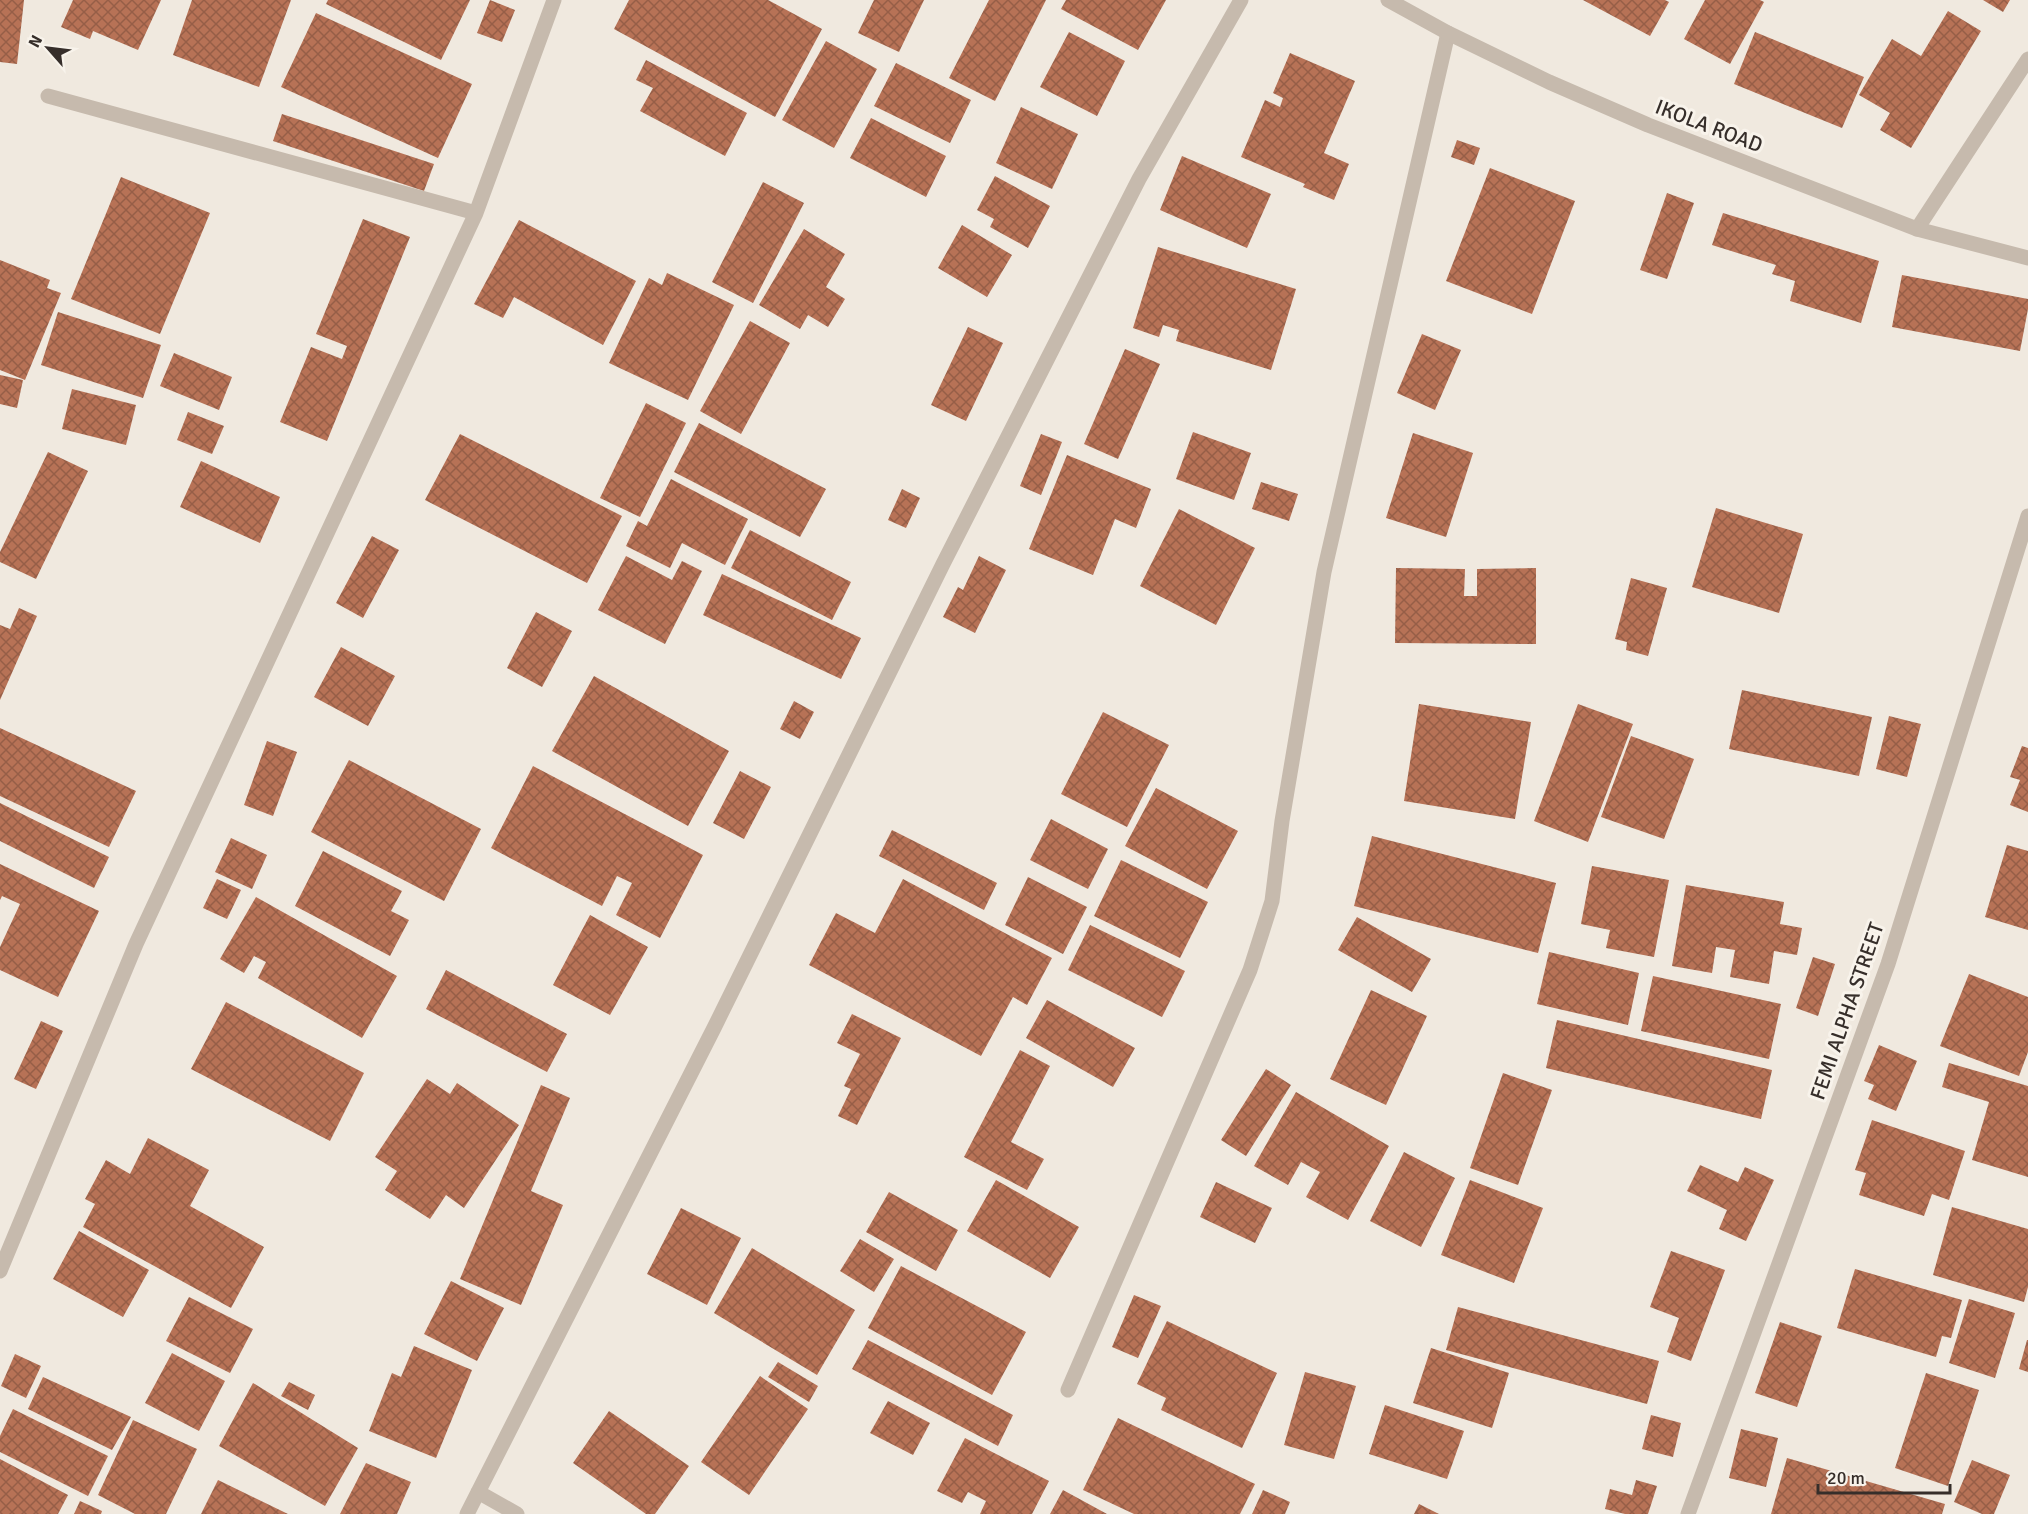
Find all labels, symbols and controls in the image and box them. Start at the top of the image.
north arrow [18,18,78,78]
text: N [24,32,47,51]
street label: IKOLA ROAD [1652,94,1766,158]
street label: FEMI ALPHA STREET [1804,918,1890,1103]
scale bar [1818,1457,1950,1495]
text: 20 m [1827,1467,1865,1489]

